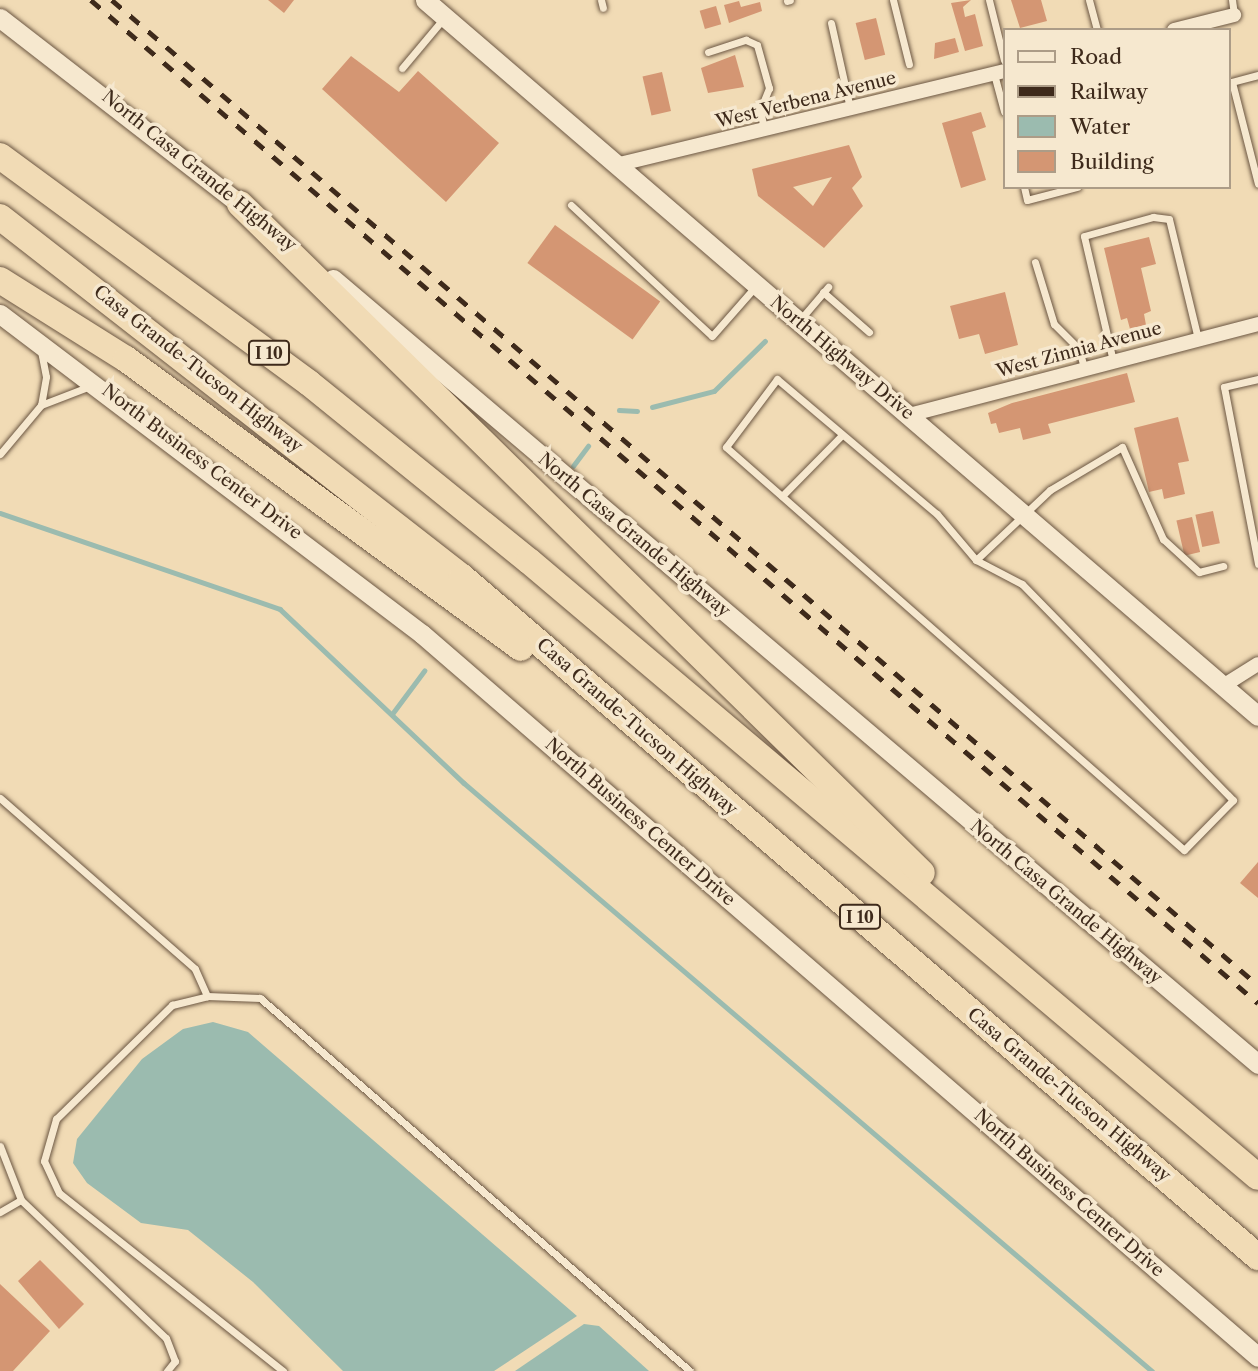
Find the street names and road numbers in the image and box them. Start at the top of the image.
street label: West Verbena Avenue [713,67,899,133]
street label: North Casa Grande Highway [97,86,301,256]
street label: Casa Grande-Tucson Highway [89,281,307,457]
street label: North Highway Drive [765,291,919,425]
street label: West Zinnia Avenue [994,317,1164,383]
road number: I 10 [248,340,290,366]
street label: North Business Center Drive [98,380,306,544]
street label: North Casa Grande Highway [534,448,734,622]
street label: Casa Grande-Tucson Highway [532,634,742,820]
street label: North Business Center Drive [540,733,740,911]
street label: North Casa Grande Highway [966,815,1166,989]
road number: I 10 [839,904,881,930]
street label: Casa Grande-Tucson Highway [963,1003,1175,1187]
street label: North Business Center Drive [969,1104,1169,1282]

